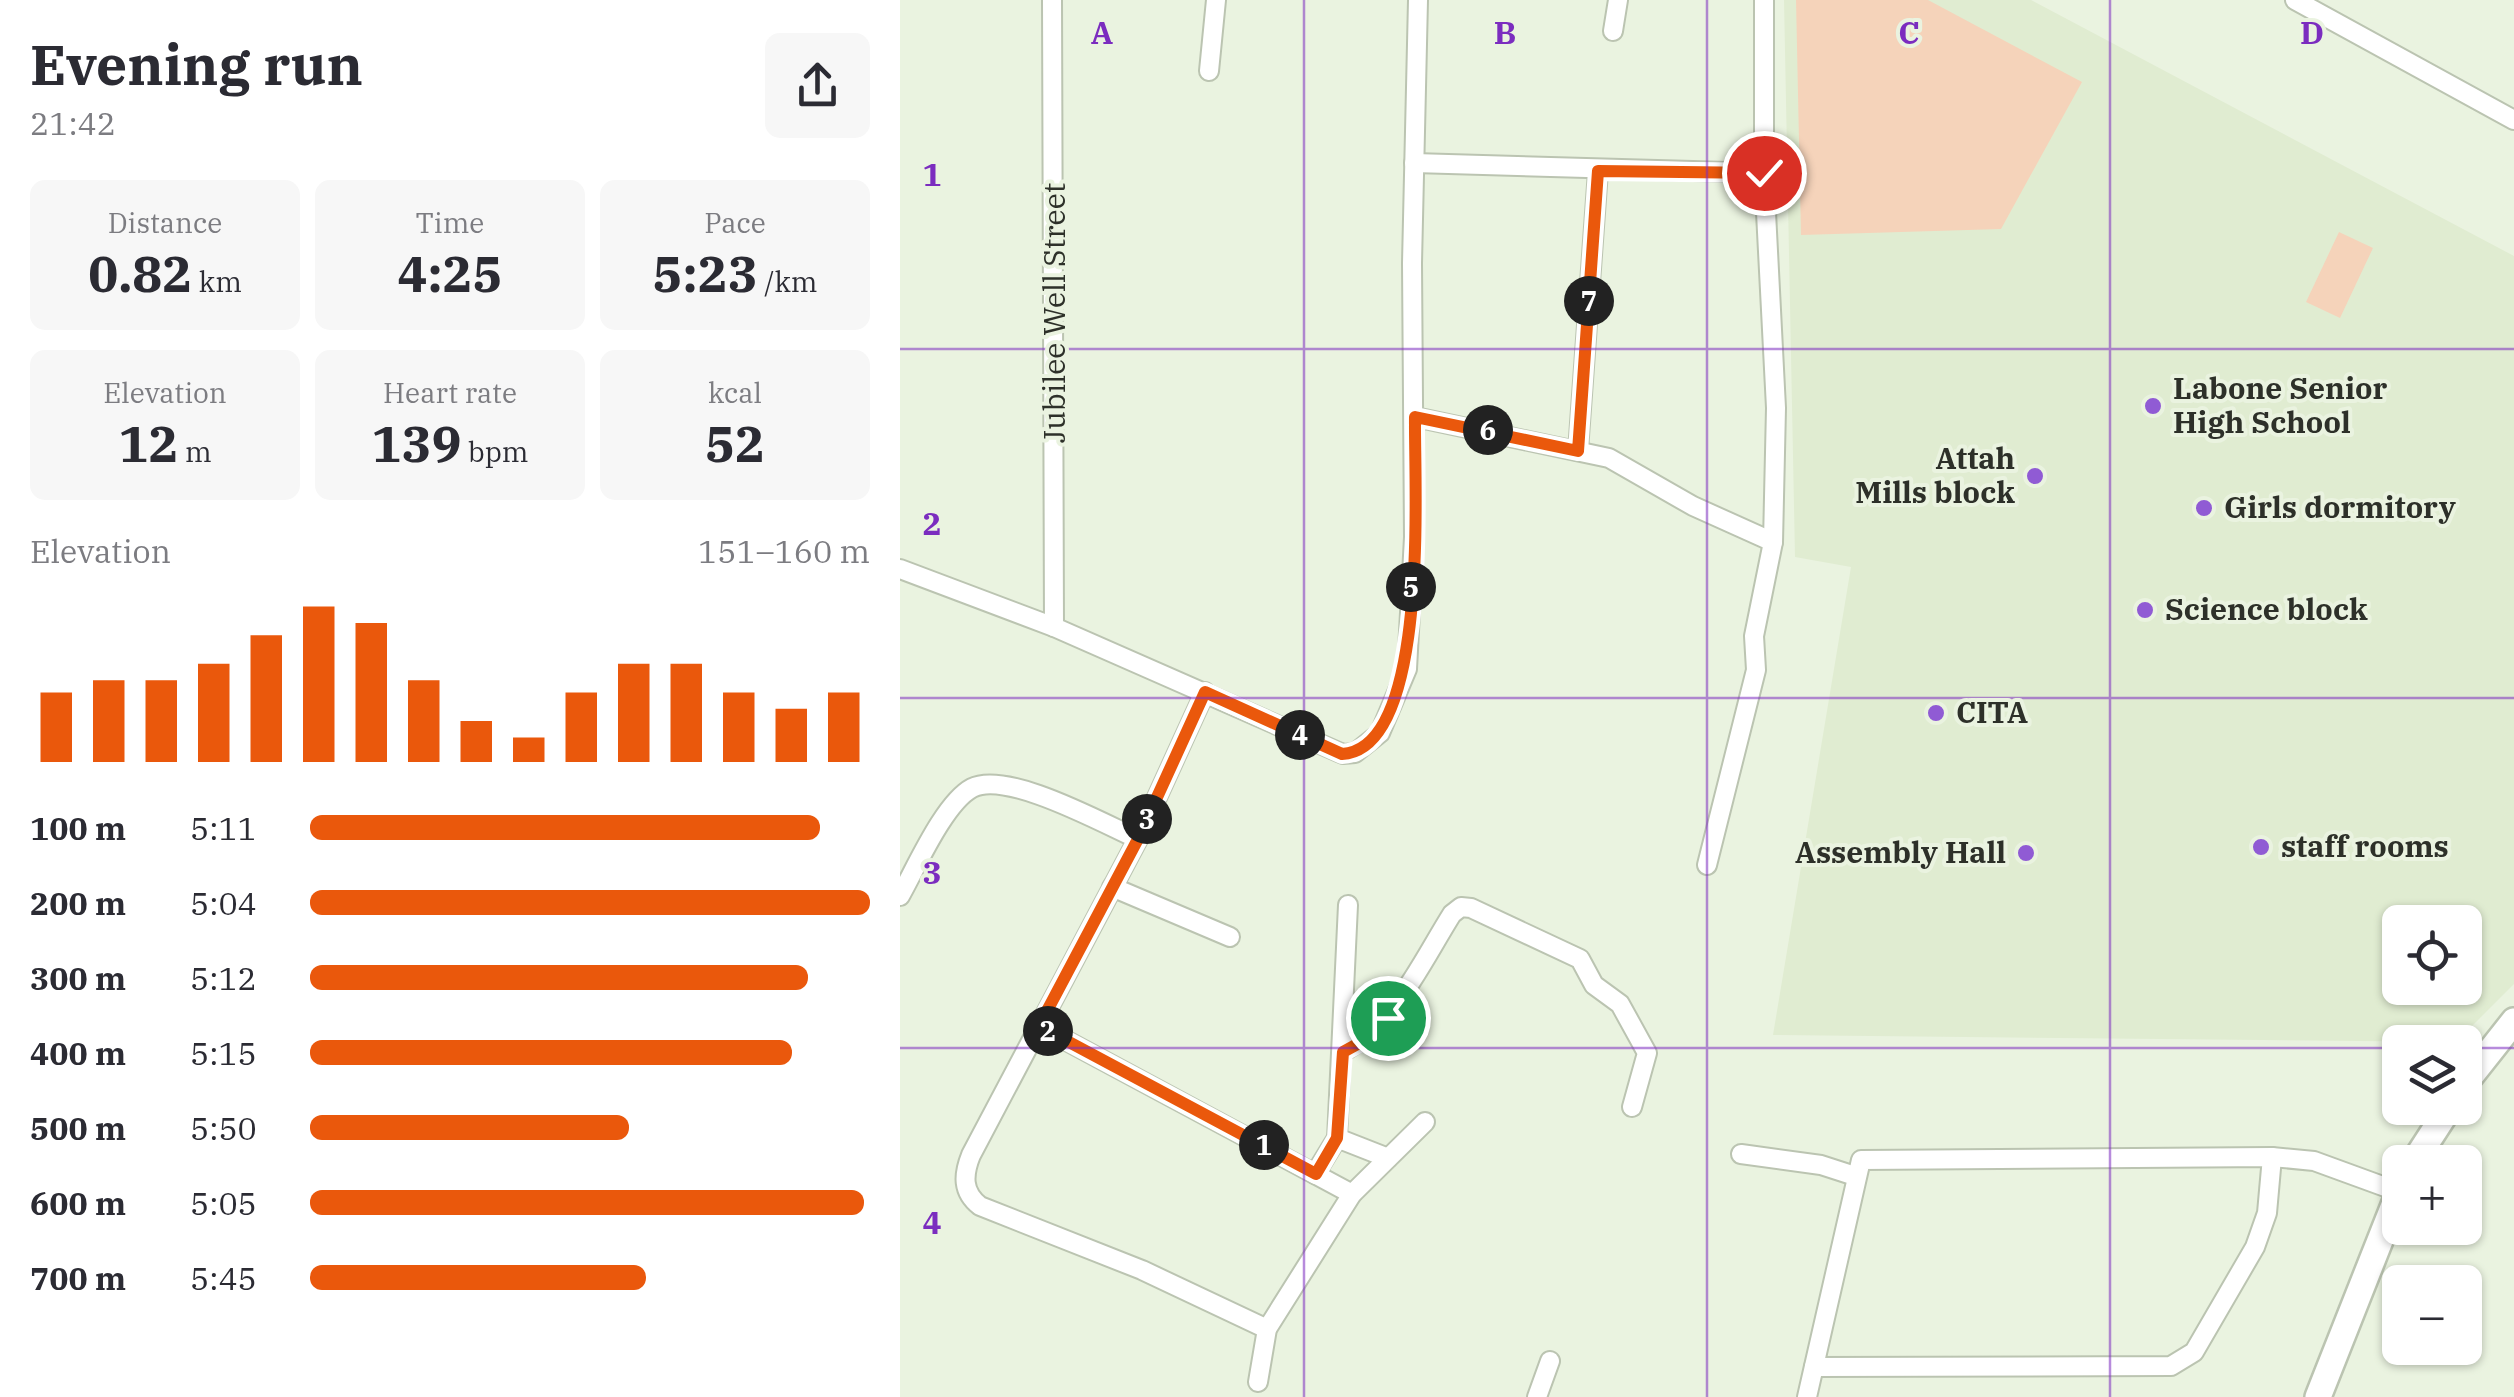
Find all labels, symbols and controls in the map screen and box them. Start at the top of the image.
text: A [1091,11,1113,53]
text: B [1494,11,1516,53]
text: C [1898,11,1920,53]
text: D [2300,11,2324,53]
text: Evening run [30,29,363,100]
button: share [765,33,870,138]
text: 21:42 [30,102,116,144]
pin [1722,131,1807,216]
icon: check [1737,146,1792,201]
text: 1 [922,153,942,195]
street label: Jubilee Well Street [1034,183,1073,443]
text: Distance [108,204,222,241]
text: Time [416,204,484,241]
text: Pace [704,204,766,241]
text: 0.82 [88,241,192,306]
text: 4:25 [397,241,503,306]
text: 5:23 [653,241,758,306]
text: km [192,263,242,300]
text: /km [758,263,817,300]
pin: 7 [1564,276,1614,326]
text: 7 [1581,282,1597,319]
place label: Labone Senior High School [2173,368,2387,441]
text: Elevation [103,374,227,411]
text: Heart rate [383,374,517,411]
text: kcal [708,374,762,411]
marker: Labone Senior High School [2142,395,2164,417]
pin: 6 [1463,405,1513,455]
text: 12 [118,411,178,476]
text: 139 [371,411,461,476]
text: 52 [705,411,765,476]
text: 6 [1480,411,1496,448]
text: m [178,433,212,470]
text: bpm [461,433,529,470]
place label: Attah Mills block [1855,438,2015,511]
marker: Attah Mills block [2024,465,2046,487]
place label: Girls dormitory [2224,487,2456,526]
marker: Girls dormitory [2193,497,2215,519]
text: 2 [922,502,942,544]
text: Elevation [30,530,171,572]
text: 151–160 m [698,530,870,572]
pin: 5 [1386,562,1436,612]
text: 5 [1403,568,1419,605]
place label: Science block [2165,589,2368,628]
marker: Science block [2134,599,2156,621]
place label: CITA [1956,692,2028,731]
marker: CITA [1925,702,1947,724]
pin: 4 [1275,710,1325,760]
text: 4 [1292,716,1308,753]
pin: 3 [1122,794,1172,844]
text: 3 [1139,800,1155,837]
text: 100 m [30,807,126,849]
text: 5:11 [190,807,257,849]
place label: staff rooms [2281,826,2449,865]
place label: Assembly Hall [1795,832,2006,871]
marker: staff rooms [2250,836,2272,858]
marker: Assembly Hall [2015,842,2037,864]
text: 3 [922,851,942,893]
text: 200 m [30,882,126,924]
text: 5:04 [190,882,257,924]
map controls [2382,905,2482,1365]
button: locate [2382,905,2482,1005]
text: 300 m [30,957,126,999]
text: 5:12 [190,957,257,999]
pin [1346,976,1431,1061]
icon: arrive [1361,991,1416,1046]
pin: 2 [1023,1006,1073,1056]
text: 2 [1040,1012,1056,1049]
button: layers [2382,1025,2482,1125]
text: 400 m [30,1032,126,1074]
text: 5:15 [190,1032,257,1074]
text: 500 m [30,1107,126,1149]
text: 5:50 [190,1107,257,1149]
pin: 1 [1239,1120,1289,1170]
text: 1 [1256,1126,1272,1163]
button: + [2382,1145,2482,1245]
text: 600 m [30,1182,126,1224]
text: 5:05 [190,1182,257,1224]
text: 4 [922,1201,942,1243]
text: 700 m [30,1257,126,1299]
text: 5:45 [190,1257,257,1299]
button: − [2382,1265,2482,1365]

